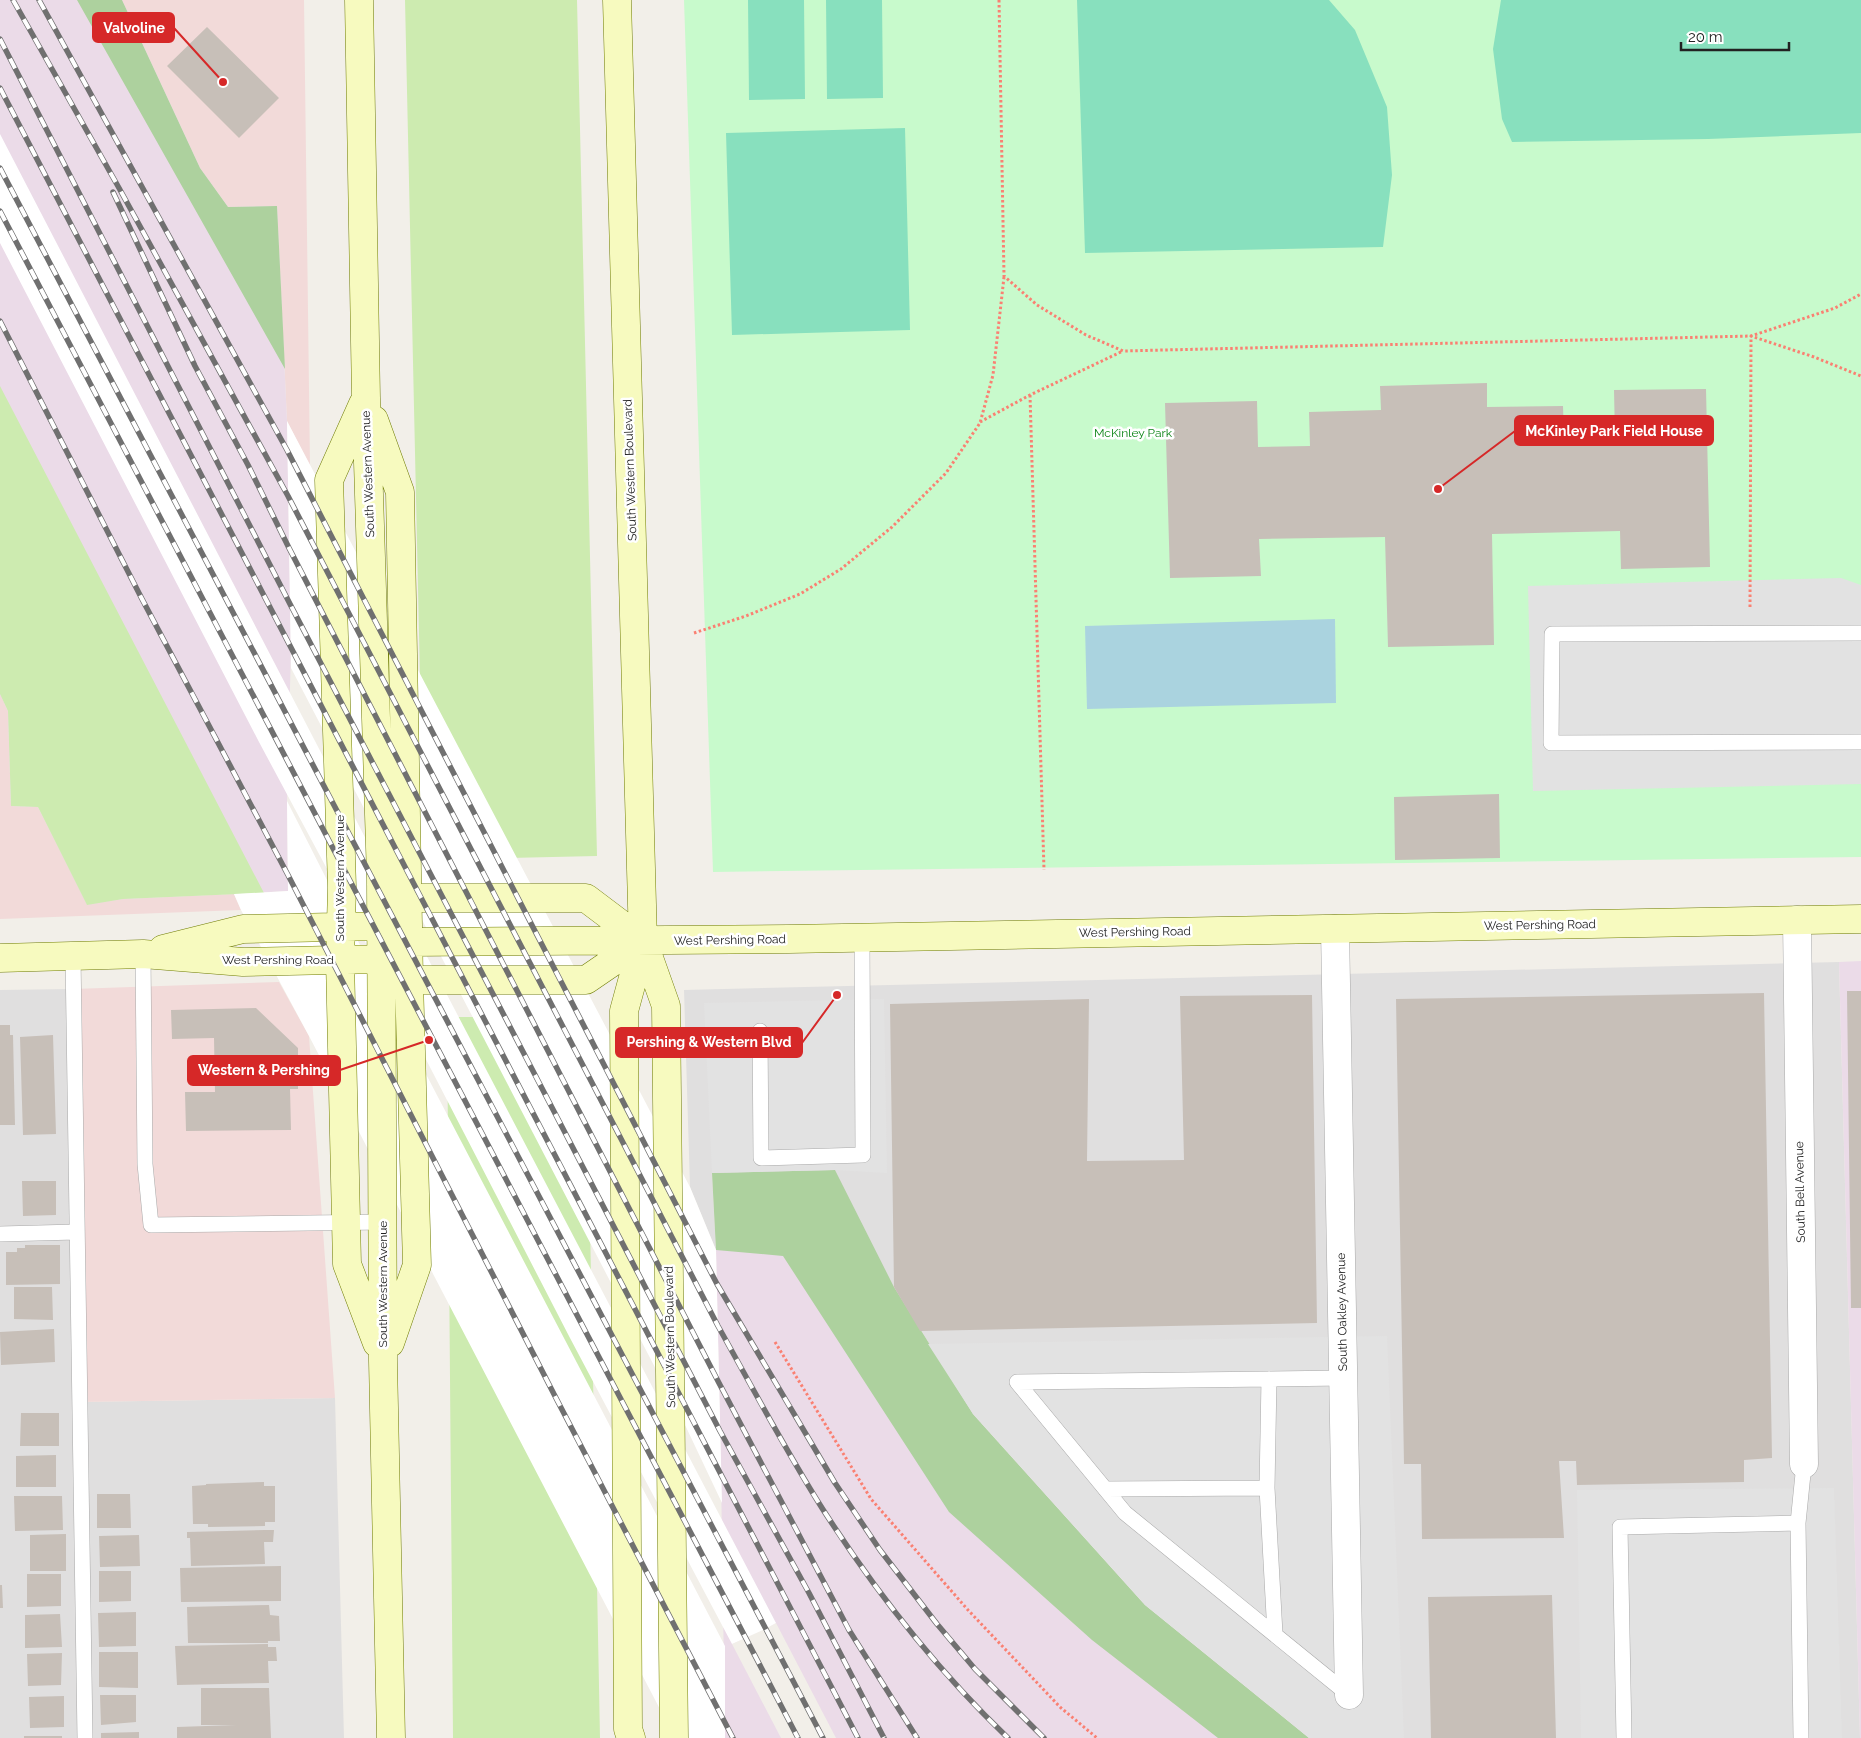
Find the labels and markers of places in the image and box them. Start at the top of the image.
callout: Valvoline [93,13,174,42]
callout: McKinley Park Field House [1515,416,1713,445]
callout: Pershing & Western Blvd [616,1028,802,1057]
callout: Western & Pershing [188,1056,340,1085]

